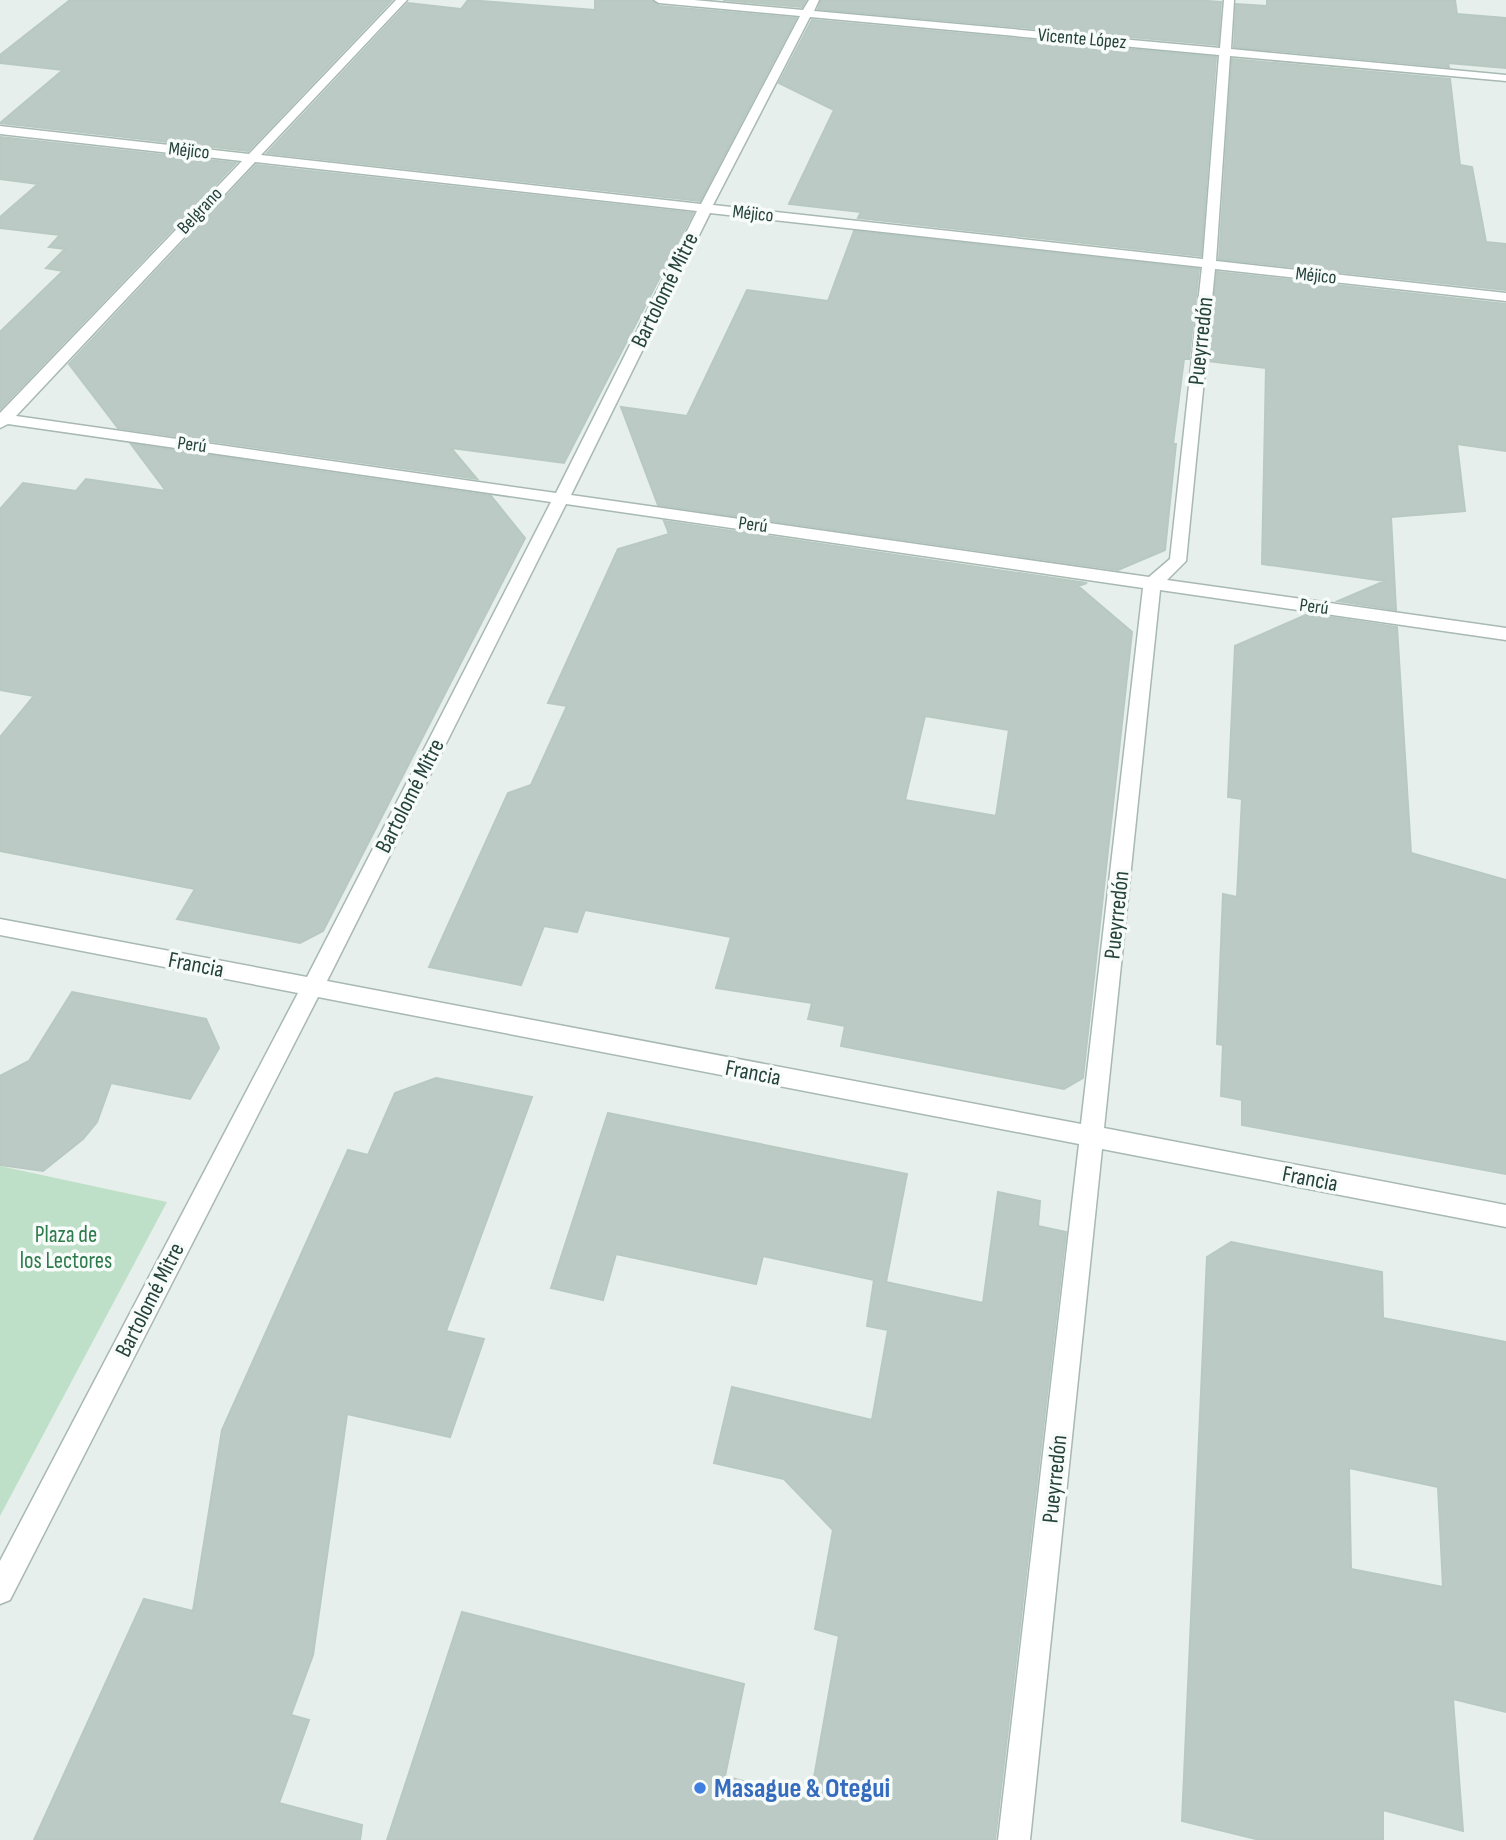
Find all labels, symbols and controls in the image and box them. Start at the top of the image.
street label: Vicente López [1037,24,1127,54]
street label: Méjico [167,137,211,165]
street label: Belgrano [173,183,227,239]
street label: Méjico [731,200,775,228]
street label: Bartolomé Mitre [625,228,705,352]
street label: Méjico [1294,262,1338,290]
street label: Pueyrredón [1182,296,1220,386]
street label: Perú [176,432,208,458]
street label: Perú [737,512,769,538]
street label: Perú [1298,594,1330,620]
street label: Bartolomé Mitre [369,734,451,858]
street label: Pueyrredón [1098,870,1136,960]
street label: Francia [166,946,226,984]
street label: Francia [723,1054,783,1092]
street label: Francia [1280,1160,1340,1198]
park label: Plaza de los Lectores [20,1221,112,1275]
street label: Bartolomé Mitre [109,1238,191,1362]
street label: Pueyrredón [1036,1434,1074,1524]
place label: Masague & Otegui [714,1772,890,1805]
marker: Masague & Otegui [692,1780,708,1796]

